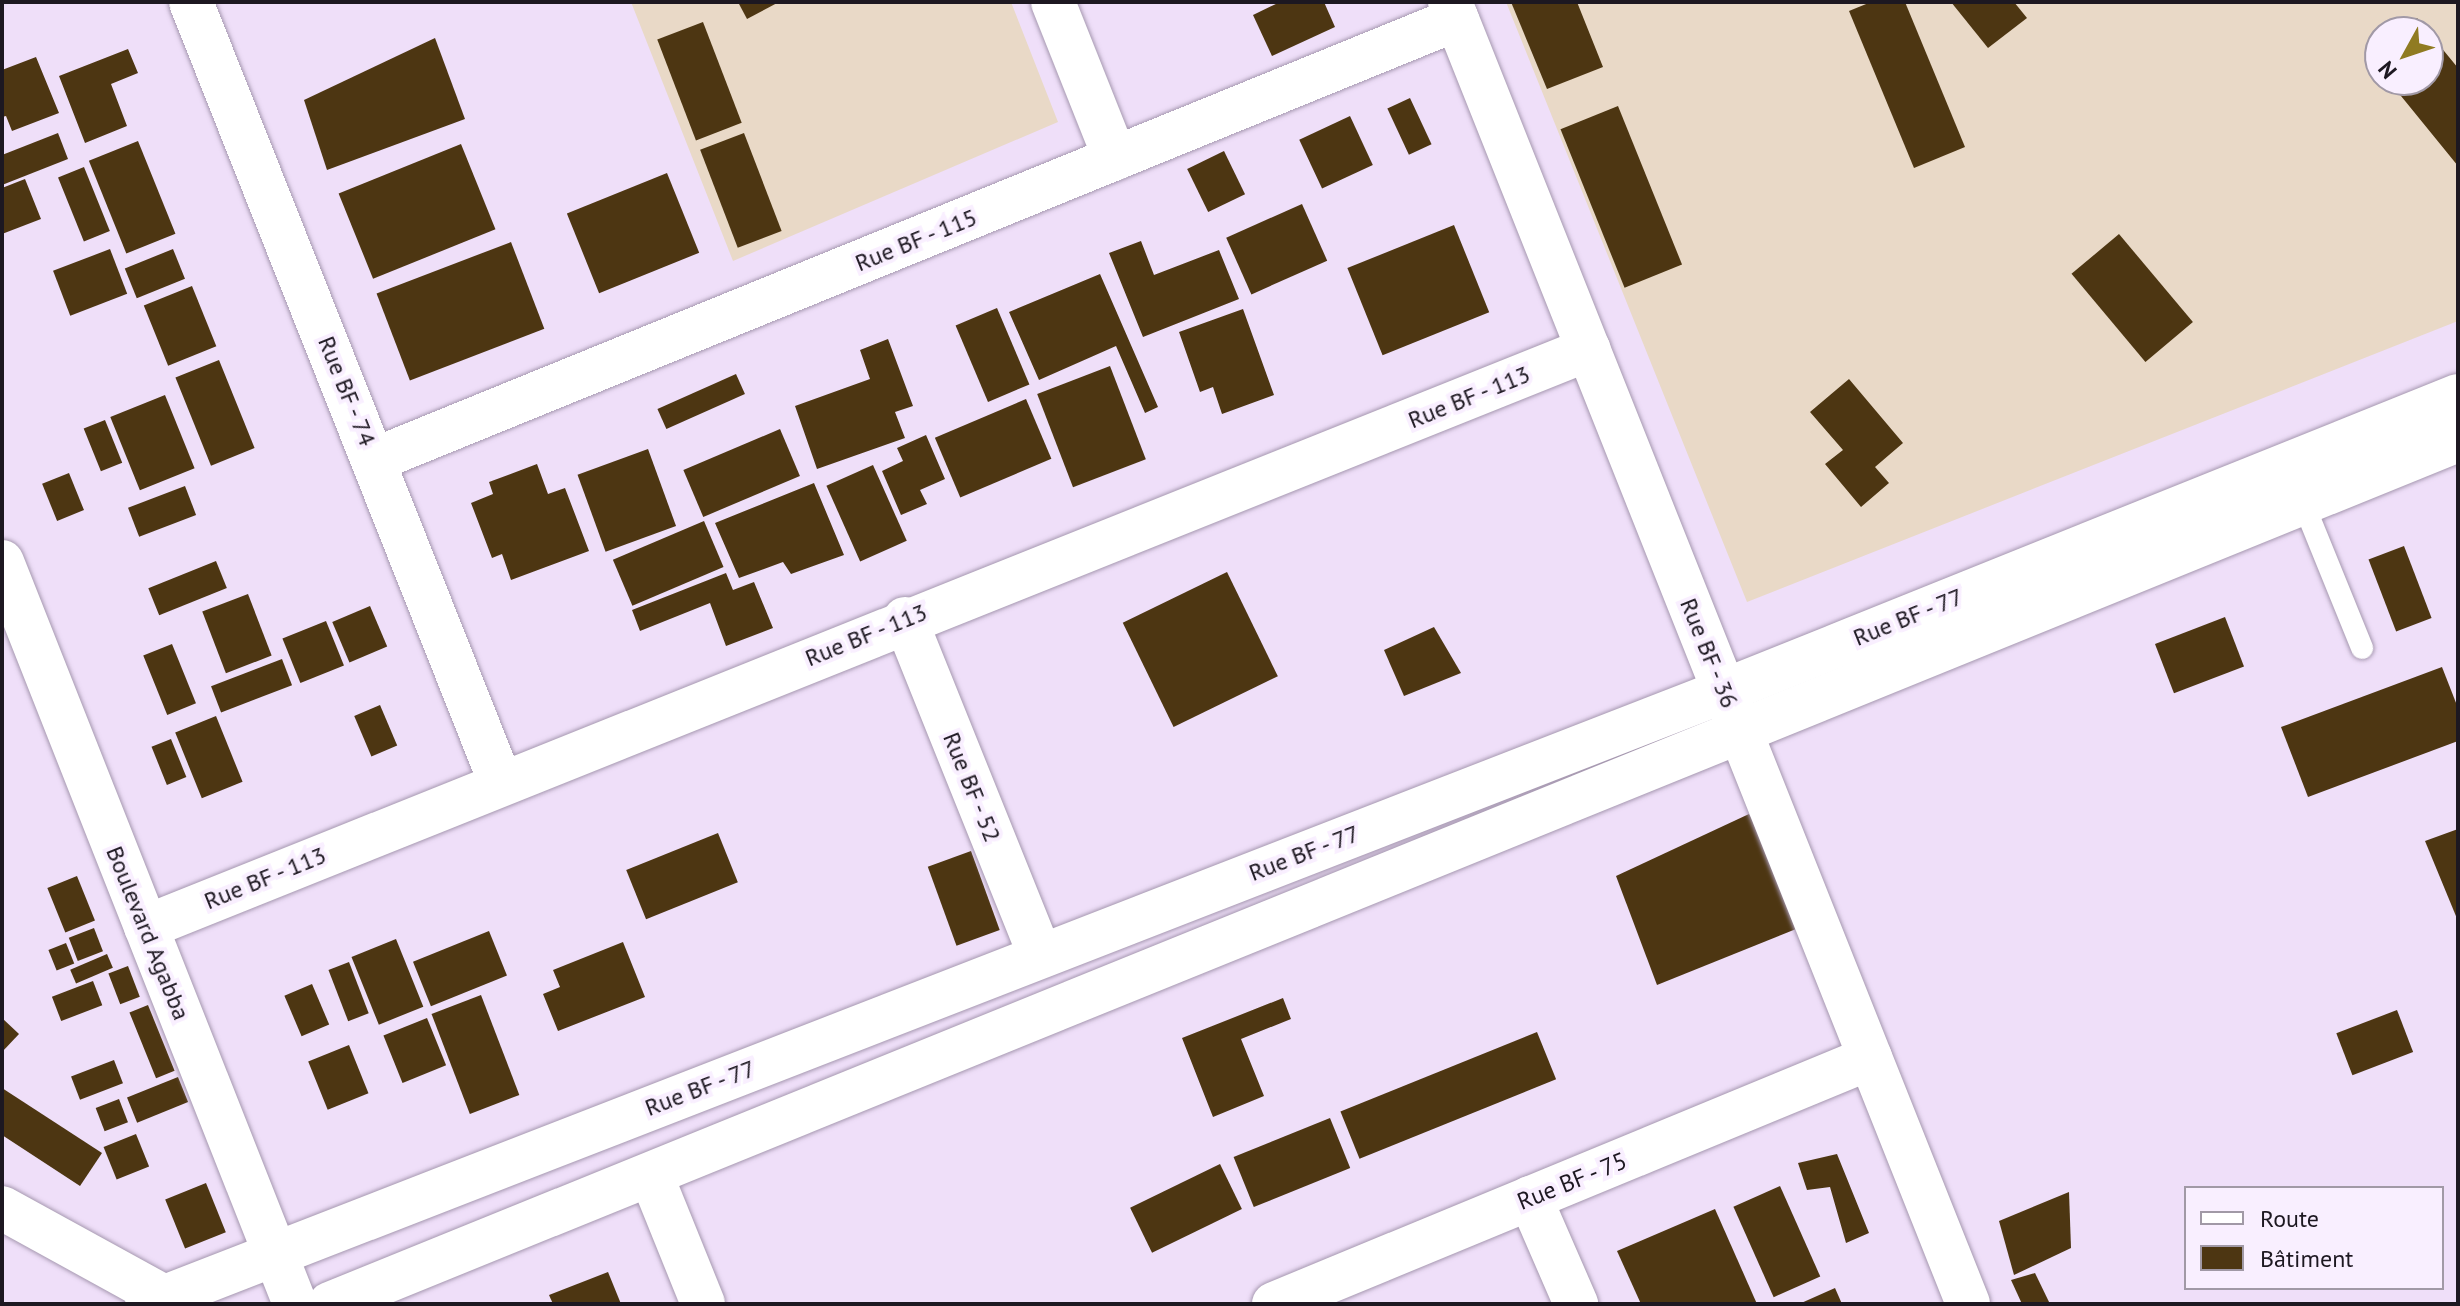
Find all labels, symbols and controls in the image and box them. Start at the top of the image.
north arrow [2364,16,2444,96]
text: N [2372,56,2403,85]
street label: Rue BF - 115 [849,202,983,278]
street label: Rue BF - 74 [311,330,383,452]
street label: Rue BF - 113 [1402,359,1536,435]
street label: Rue BF - 77 [1847,581,1969,653]
street label: Rue BF - 36 [1673,592,1745,714]
street label: Rue BF - 113 [799,597,933,673]
street label: Rue BF - 52 [936,726,1008,848]
street label: Rue BF - 77 [1243,818,1365,888]
street label: Rue BF - 113 [198,840,332,916]
street label: Boulevard Agabba [100,841,196,1025]
street label: Rue BF - 77 [639,1053,761,1123]
street label: Rue BF - 75 [1511,1145,1633,1217]
legend [2184,1186,2444,1290]
text: Route [2260,1203,2319,1234]
text: Bâtiment [2260,1243,2353,1274]

